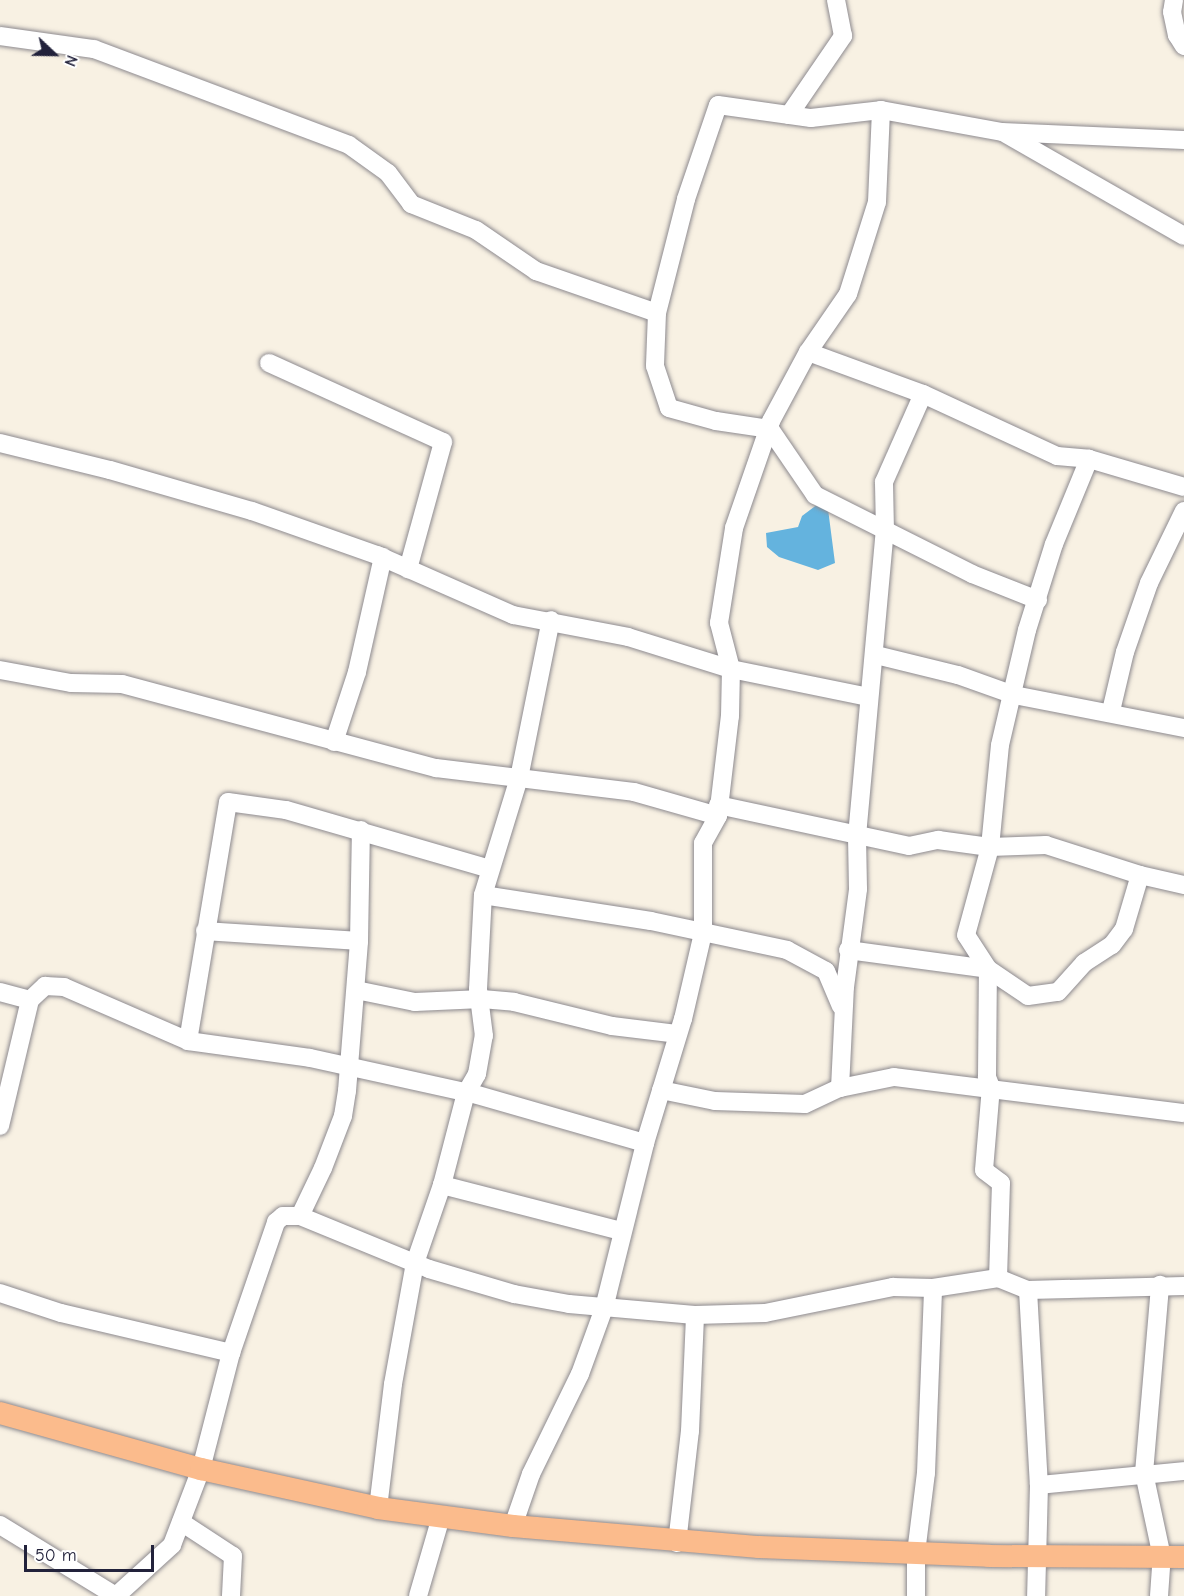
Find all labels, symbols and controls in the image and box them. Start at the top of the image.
north arrow [24,24,84,84]
text: N [60,53,81,69]
scale bar [27,1533,158,1571]
text: 50 m [35,1545,77,1566]

